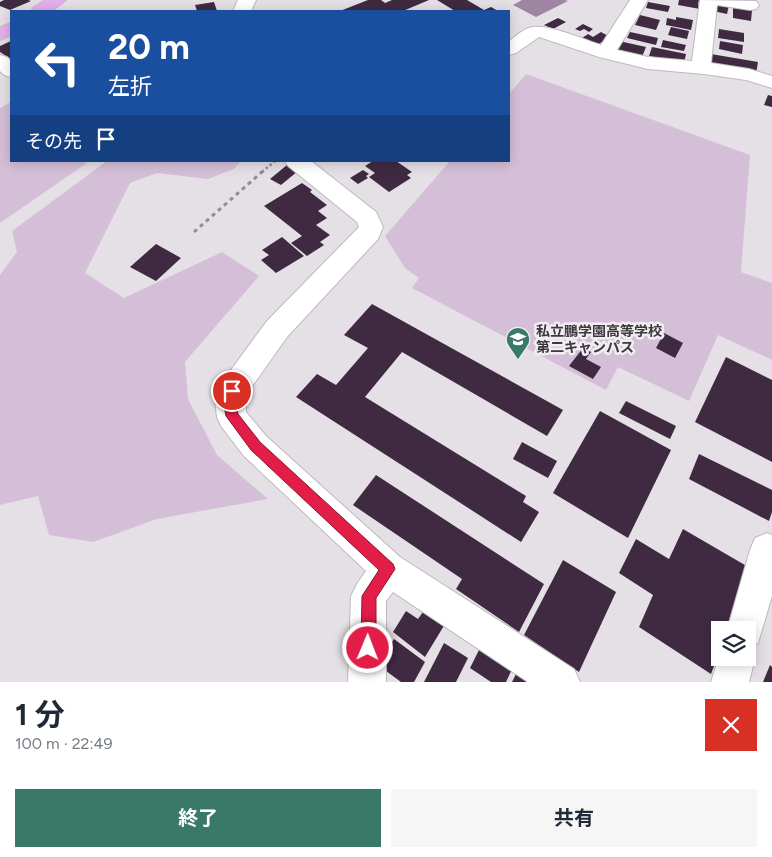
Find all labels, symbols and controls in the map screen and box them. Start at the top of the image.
text: 20 m [108,26,190,68]
icon: left [25,30,90,95]
text: 左折 [108,73,152,100]
icon: arrive [92,125,120,153]
text: その先 [25,130,82,153]
place label: 私立鵬学園高等学校 第二キャンパス [536,323,662,356]
school or university icon: 私立鵬学園高等学校 第二キャンパス [505,326,531,360]
pin [211,370,253,412]
icon: arrive [218,377,246,405]
position arrow [341,621,393,673]
map controls [711,621,756,666]
button: layers [711,621,756,666]
text: 1 分 [15,696,65,733]
button: close [705,699,757,751]
text: 100 m · 22:49 [15,734,113,753]
button: 終了 [15,789,381,847]
button: 共有 [391,789,757,847]

